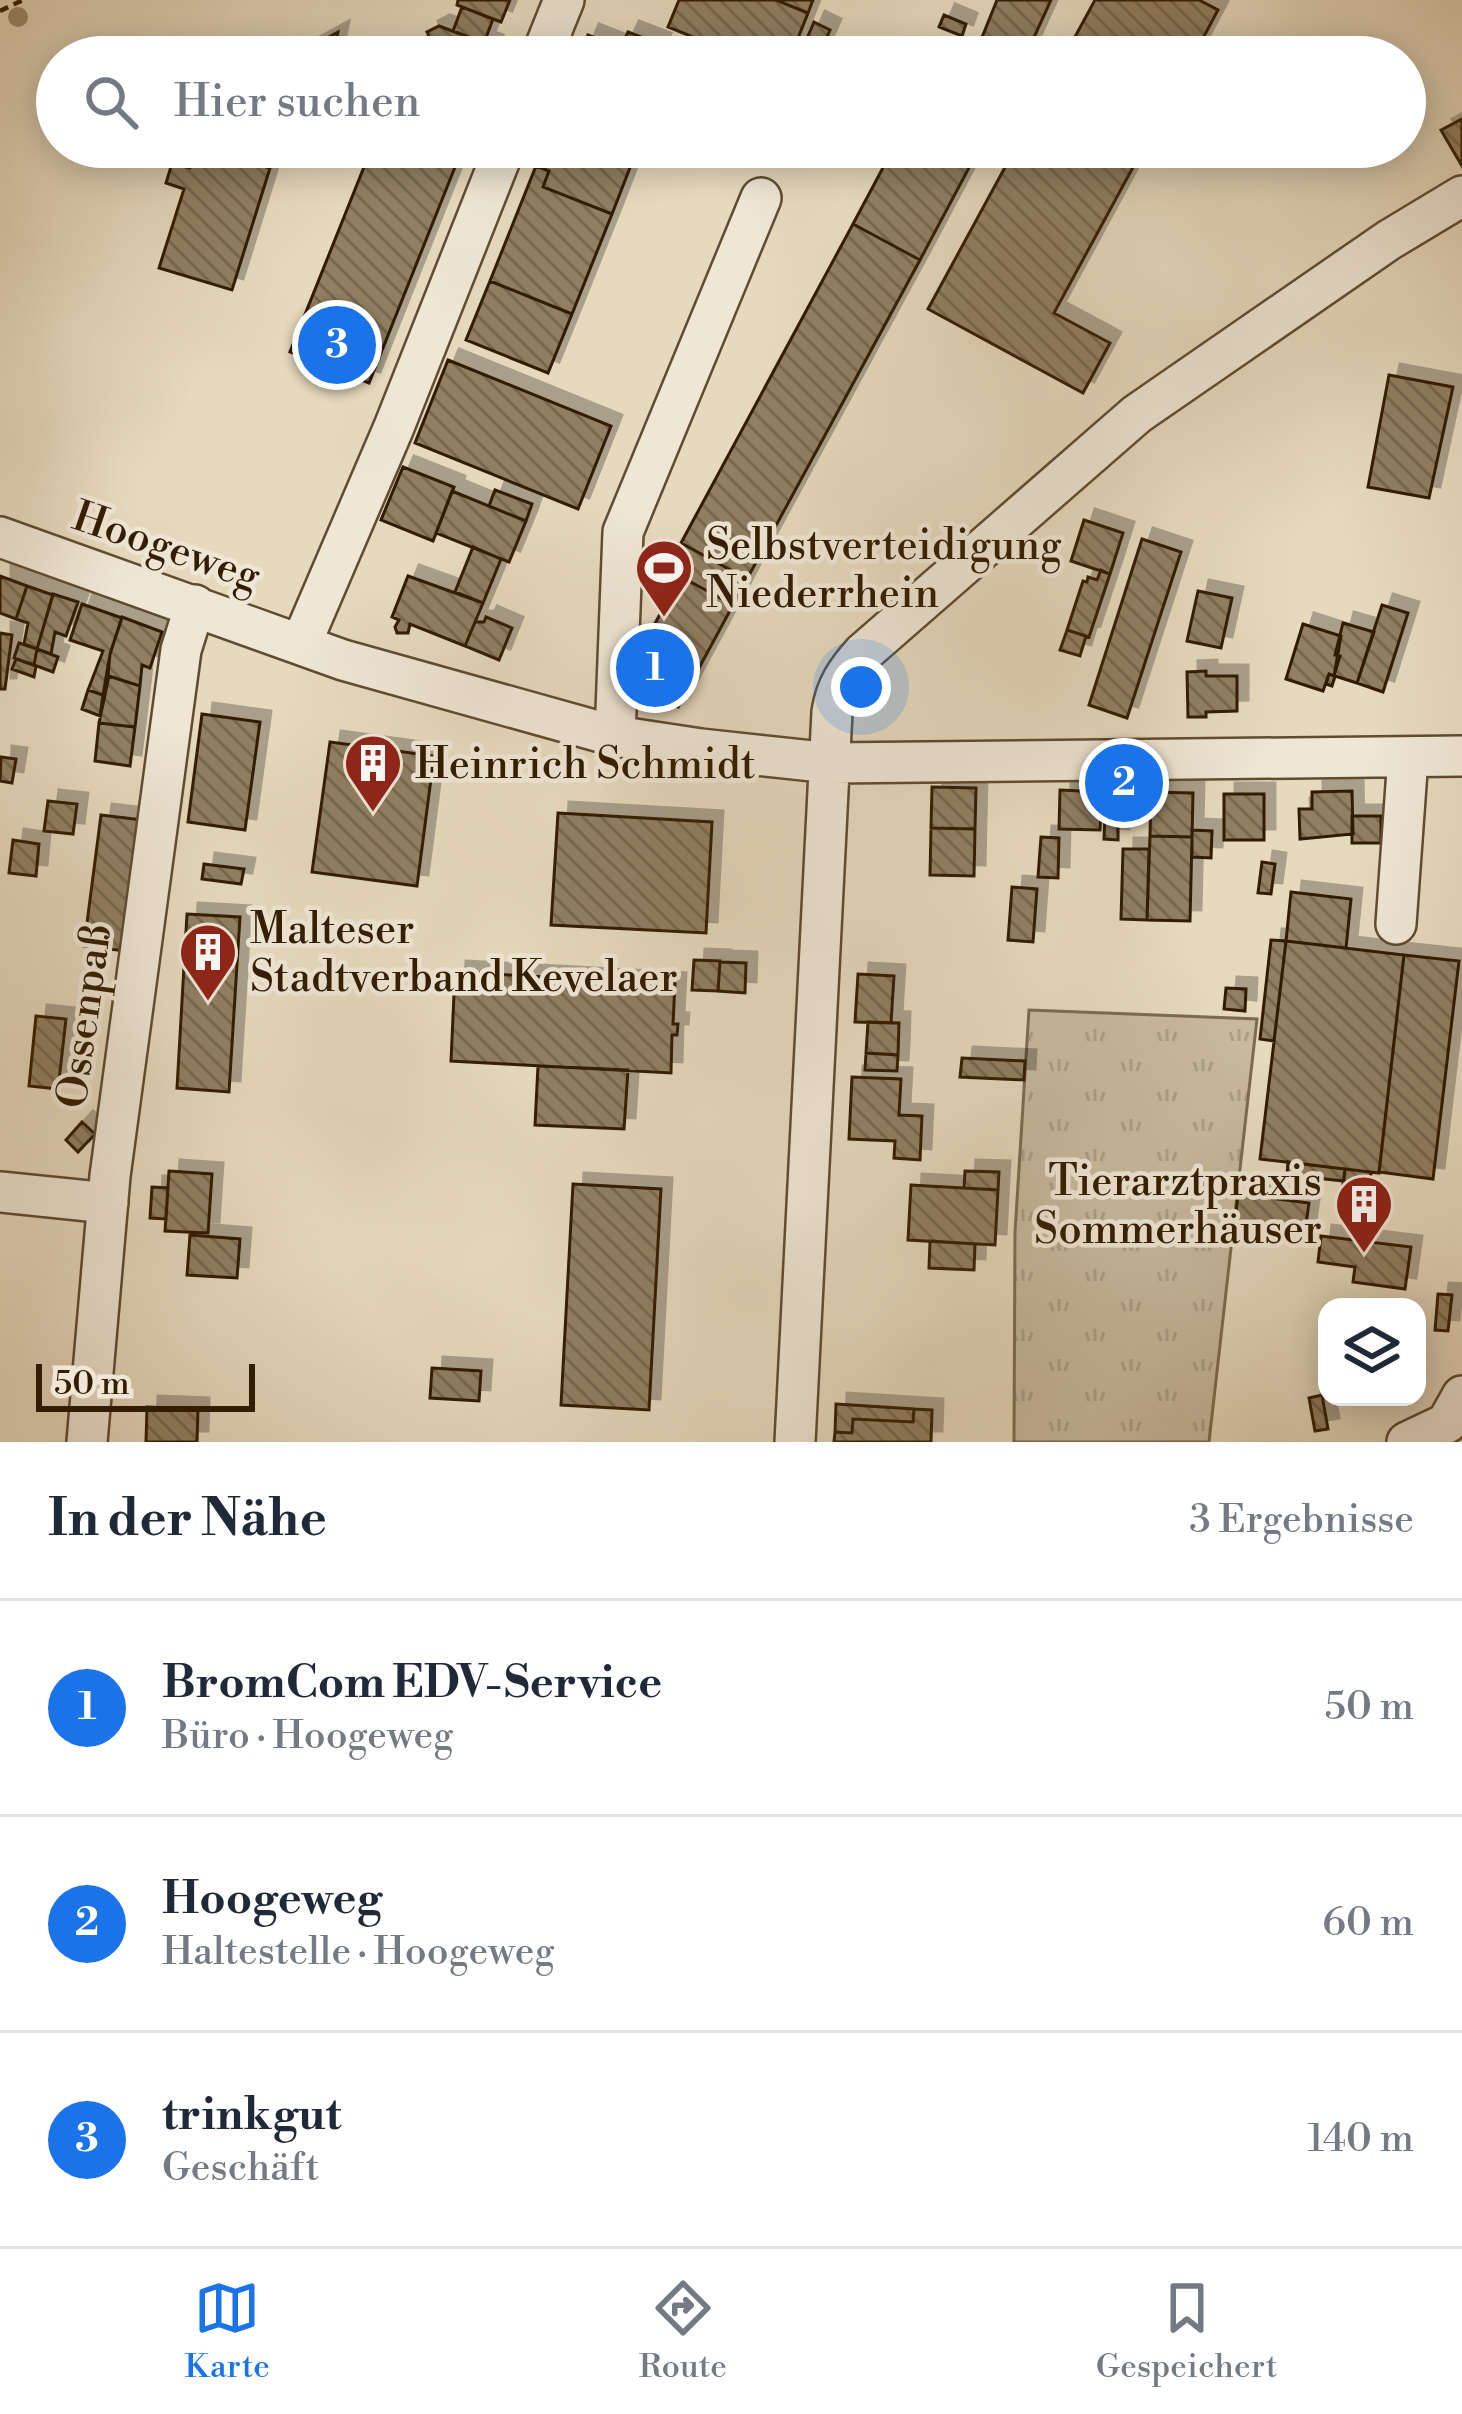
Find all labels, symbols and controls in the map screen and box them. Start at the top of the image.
search box [36,36,1426,168]
icon: search [78,69,144,135]
text: Hier suchen [174,74,420,131]
pin: 3 [298,300,376,390]
street label: Hoogeweg [65,491,267,605]
place label: Selbstverteidigung Niederrhein [706,520,1062,621]
sports icon: Selbstverteidigung Niederrhein [633,537,695,619]
pin: 1 [616,623,694,713]
your location [831,657,891,717]
building icon: Heinrich Schmidt [342,732,404,814]
pin: 2 [1085,738,1163,828]
place label: Heinrich Schmidt [415,739,756,792]
place label: Malteser Stadtverband Kevelaer [250,904,678,1005]
street label: Ossenpaß [46,921,125,1112]
building icon: Malteser Stadtverband Kevelaer [177,921,239,1003]
place label: Tierarztpraxis Sommerhäuser [1034,1156,1322,1257]
building icon: Tierarztpraxis Sommerhäuser [1333,1173,1395,1255]
map controls [1318,1298,1426,1406]
button: layers [1318,1298,1426,1406]
scale bar [36,1358,255,1411]
text: 50 m [54,1364,130,1405]
text: In der Nähe [48,1488,327,1552]
text: 3 Ergebnisse [1189,1496,1414,1545]
text: BromCom EDV-Service [162,1655,662,1712]
text: 1 [78,1683,96,1732]
text: 50 m [1324,1683,1414,1732]
text: Büro · Hoogeweg [162,1712,454,1761]
text: Hoogeweg [162,1871,382,1928]
text: 2 [75,1899,99,1948]
text: 60 m [1322,1899,1414,1948]
text: Haltestelle · Hoogeweg [162,1928,555,1977]
text: trinkgut [162,2087,341,2144]
text: 3 [75,2115,99,2164]
text: 140 m [1307,2115,1414,2164]
text: Geschäft [162,2144,319,2193]
tab: Karte [185,2275,270,2388]
tab: Route [639,2275,727,2388]
tab: Gespeichert [1096,2275,1278,2388]

